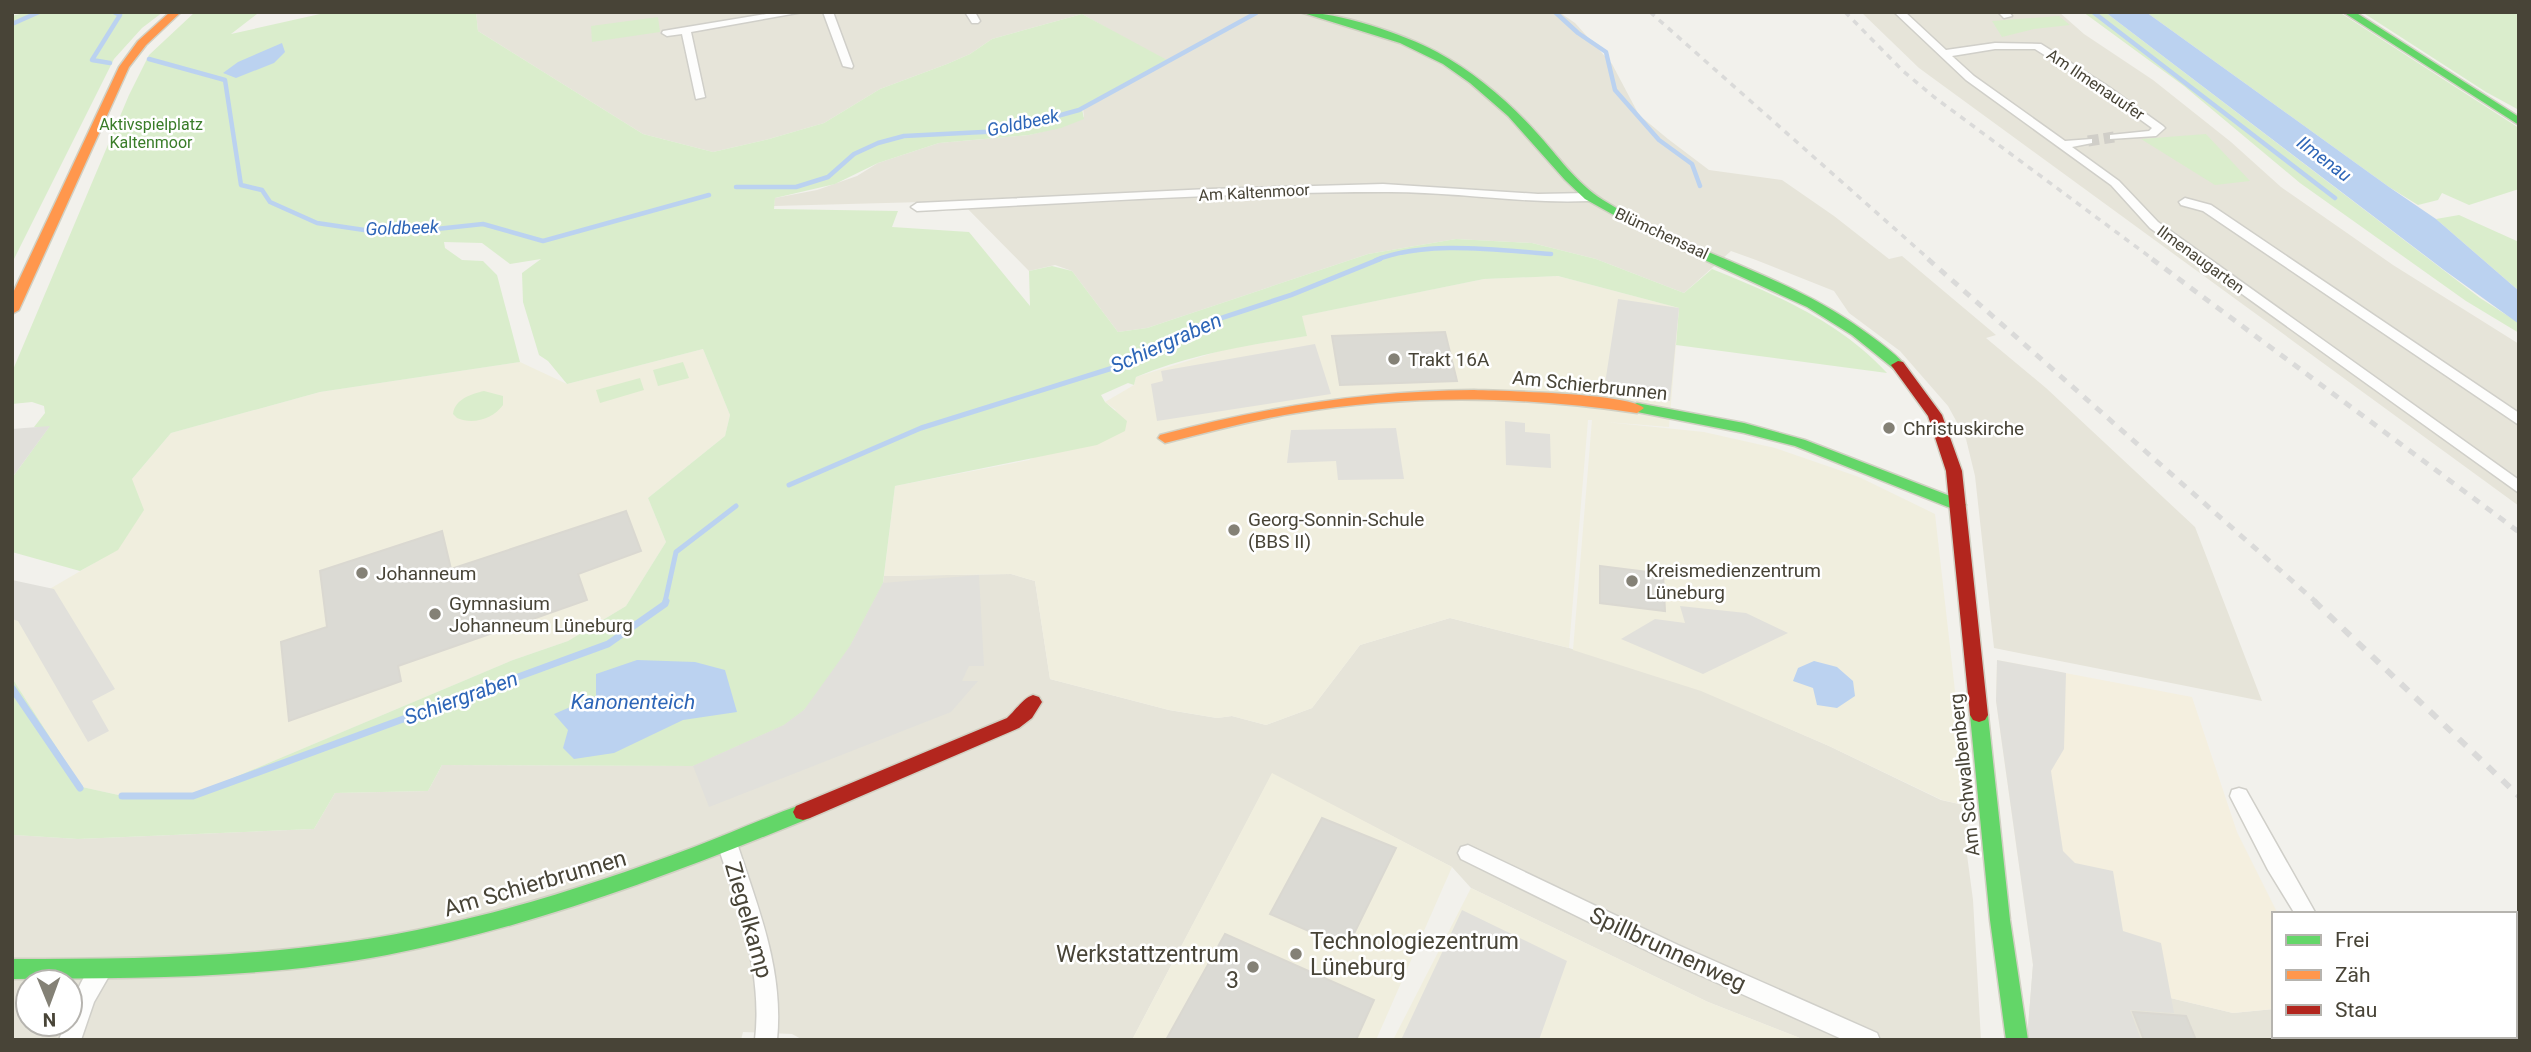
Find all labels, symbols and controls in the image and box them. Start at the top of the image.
street label: Am Ilmenauufer [2043,45,2149,124]
water label: Goldbeek [985,104,1062,140]
park label: Aktivspielplatz Kaltenmoor [99,115,203,152]
water label: Ilmenau [2293,131,2356,186]
street label: Am Kaltenmoor [1198,180,1311,205]
street label: Blümchensaal [1612,204,1711,263]
water label: Goldbeek [365,216,440,239]
street label: Ilmenaugarten [2153,221,2248,297]
water label: Schiergraben [1107,308,1225,378]
place label: Trakt 16A [1408,348,1490,371]
marker: Trakt 16A [1386,351,1402,367]
street label: Am Schierbrunnen [1511,366,1669,405]
place label: Christuskirche [1903,417,2024,440]
marker: Christuskirche [1881,420,1897,436]
place label: Georg-Sonnin-Schule (BBS II) [1248,508,1424,553]
marker: Georg-Sonnin-Schule (BBS II) [1226,522,1242,538]
place label: Kreismedienzentrum Lüneburg [1646,559,1821,604]
place label: Johanneum [376,562,476,585]
marker: Johanneum [354,565,370,581]
marker: Kreismedienzentrum Lüneburg [1624,573,1640,589]
place label: Gymnasium Johanneum Lüneburg [449,592,633,637]
marker: Gymnasium Johanneum Lüneburg [427,606,443,622]
water label: Schiergraben [401,666,521,730]
water label: Kanonenteich [571,690,695,714]
street label: Am Schwalbenberg [1945,692,1984,858]
street label: Am Schierbrunnen [441,845,629,922]
street label: Ziegelkamp [719,859,778,981]
street label: Spillbrunnenweg [1585,901,1750,997]
legend [2272,912,2517,1038]
place label: Technologiezentrum Lüneburg [1310,928,1519,981]
text: Frei [2335,928,2370,952]
place label: Werkstattzentrum 3 [1056,941,1239,994]
marker: Technologiezentrum Lüneburg [1288,946,1304,962]
marker: Werkstattzentrum 3 [1245,959,1261,975]
text: Zäh [2335,963,2371,987]
north arrow [14,968,84,1038]
text: Stau [2335,998,2377,1022]
text: N [42,1008,56,1031]

